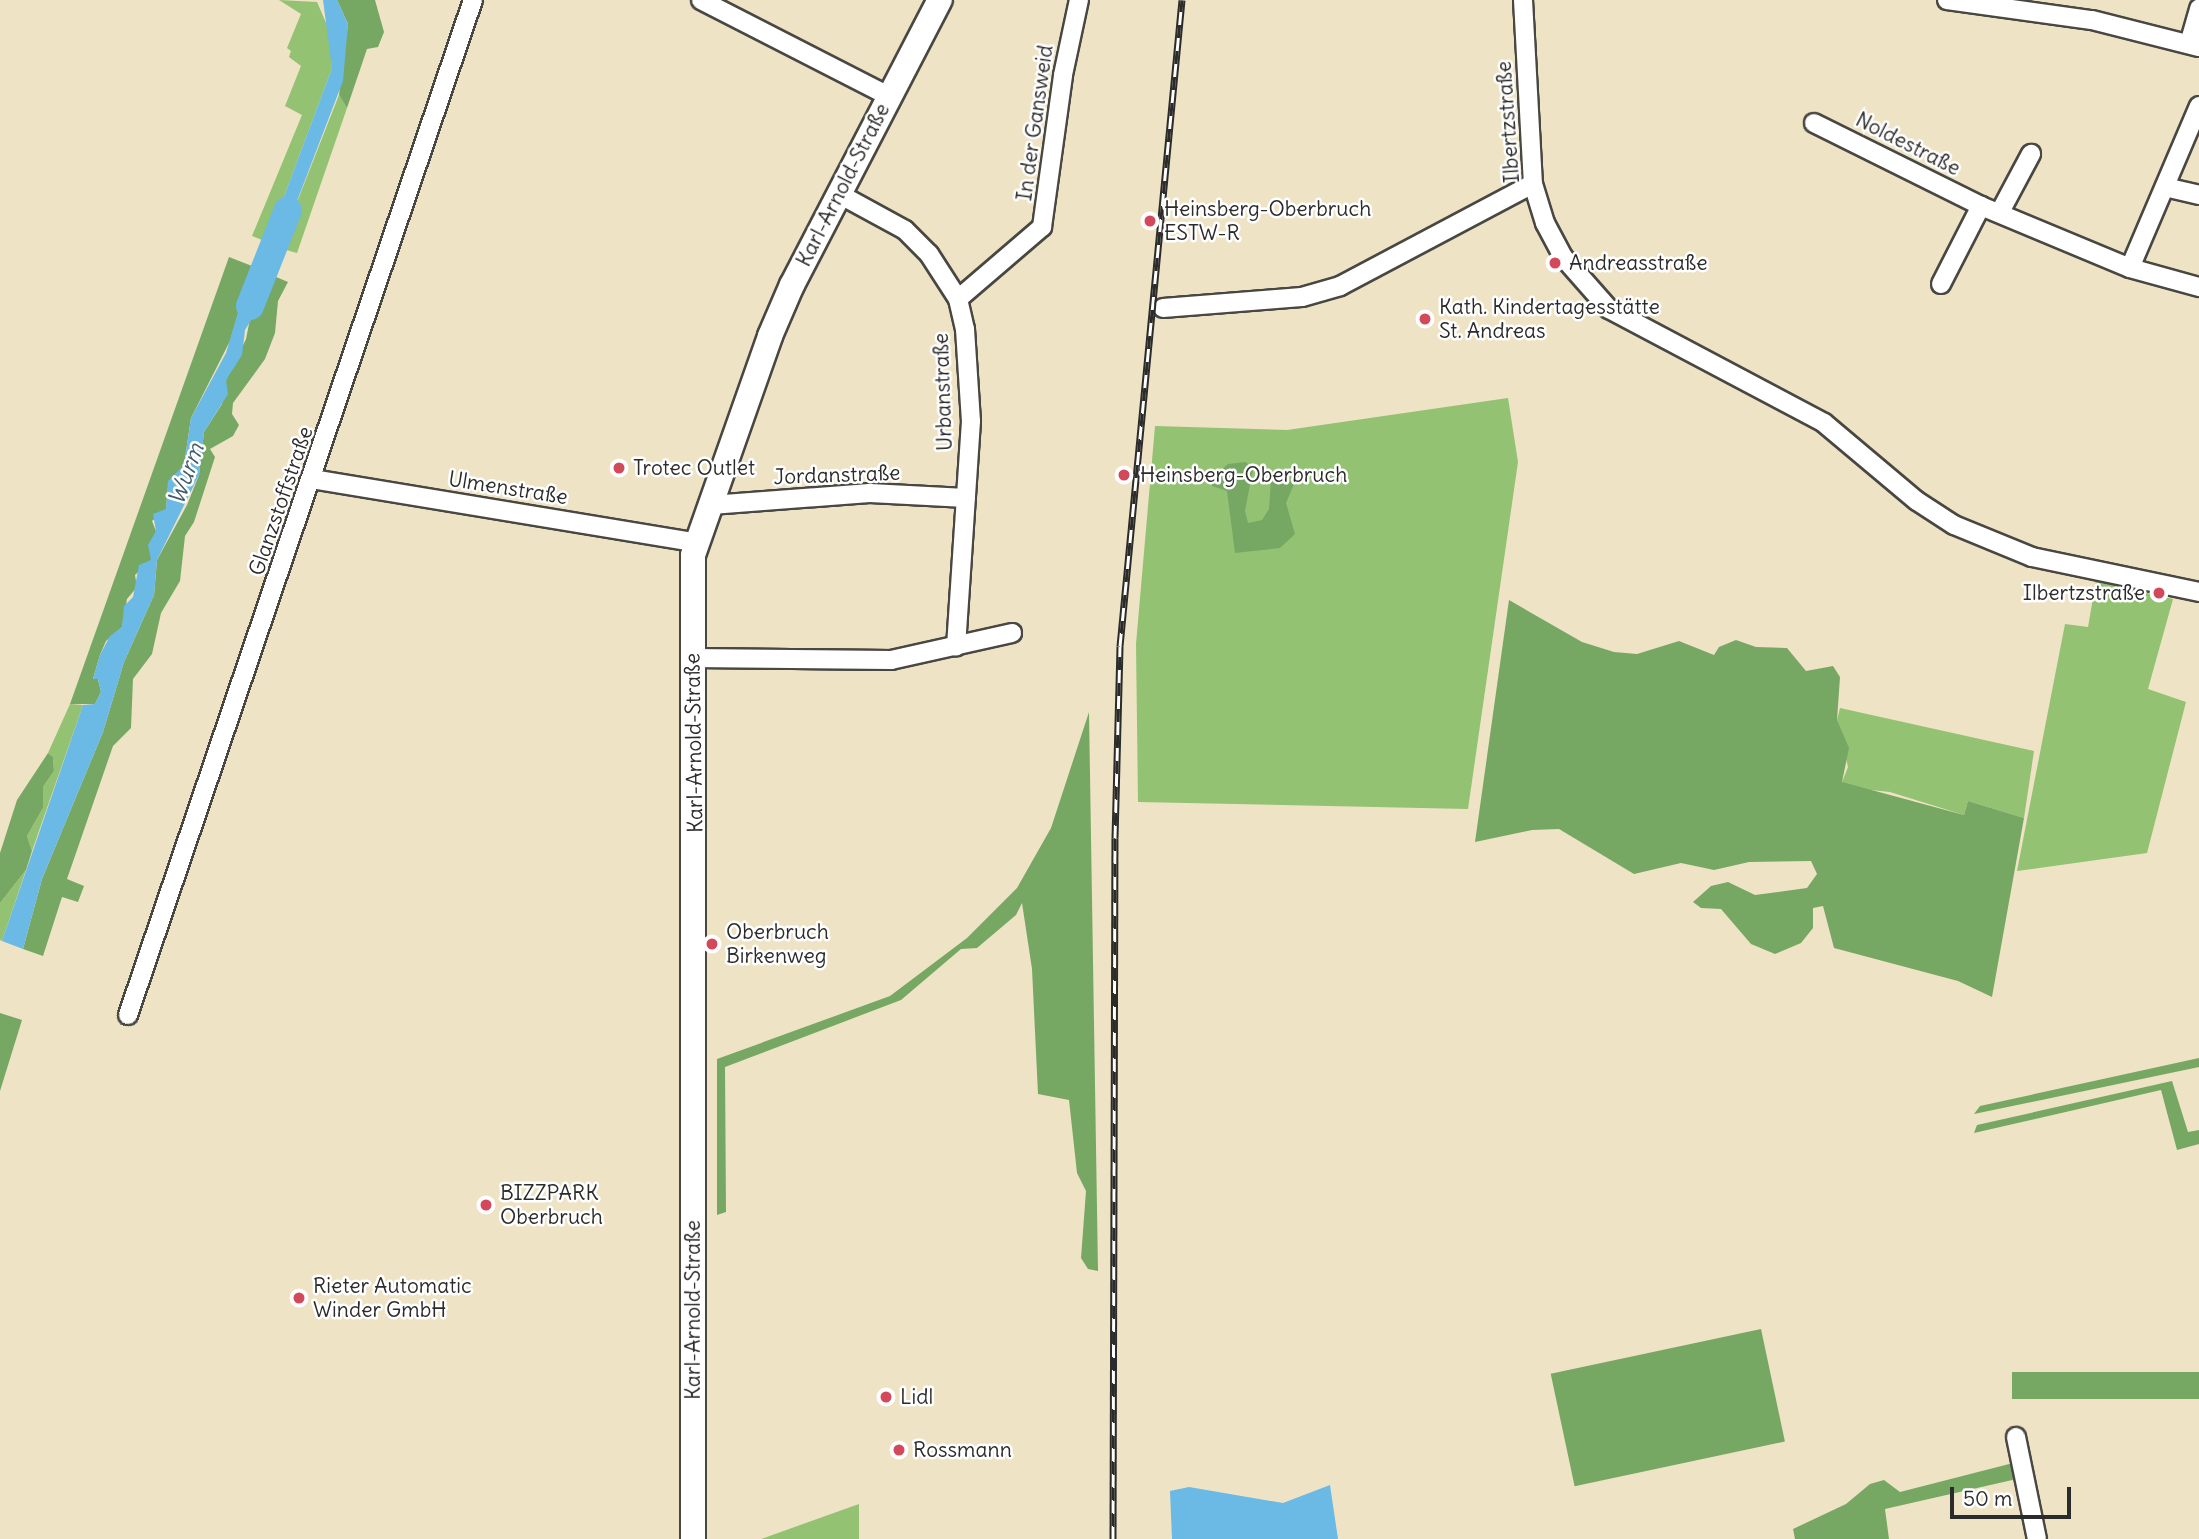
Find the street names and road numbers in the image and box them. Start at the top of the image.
street label: In der Gansweid [1012,43,1058,203]
street label: Ilbertzstraße [1491,60,1525,184]
street label: Karl-Arnold-Straße [791,99,895,271]
street label: Noldestraße [1851,107,1965,181]
street label: Urbanstraße [928,333,958,451]
street label: Glanzstoffstraße [244,423,318,579]
street label: Jordanstraße [773,460,901,490]
street label: Ulmenstraße [447,466,569,510]
street label: Karl-Arnold-Straße [680,653,708,833]
street label: Karl-Arnold-Straße [680,1220,706,1400]

